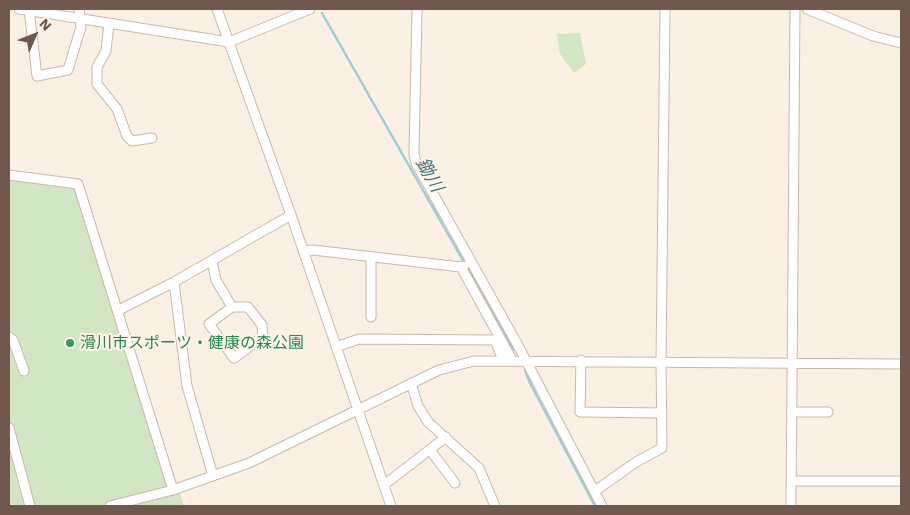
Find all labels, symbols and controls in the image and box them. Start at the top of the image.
north arrow [10,10,60,60]
text: N [36,15,55,34]
water label: 鋤川 [411,154,447,196]
place label: 滑川市スポーツ・健康の森公園 [80,333,304,353]
marker: 滑川市スポーツ・健康の森公園 [64,337,76,349]

